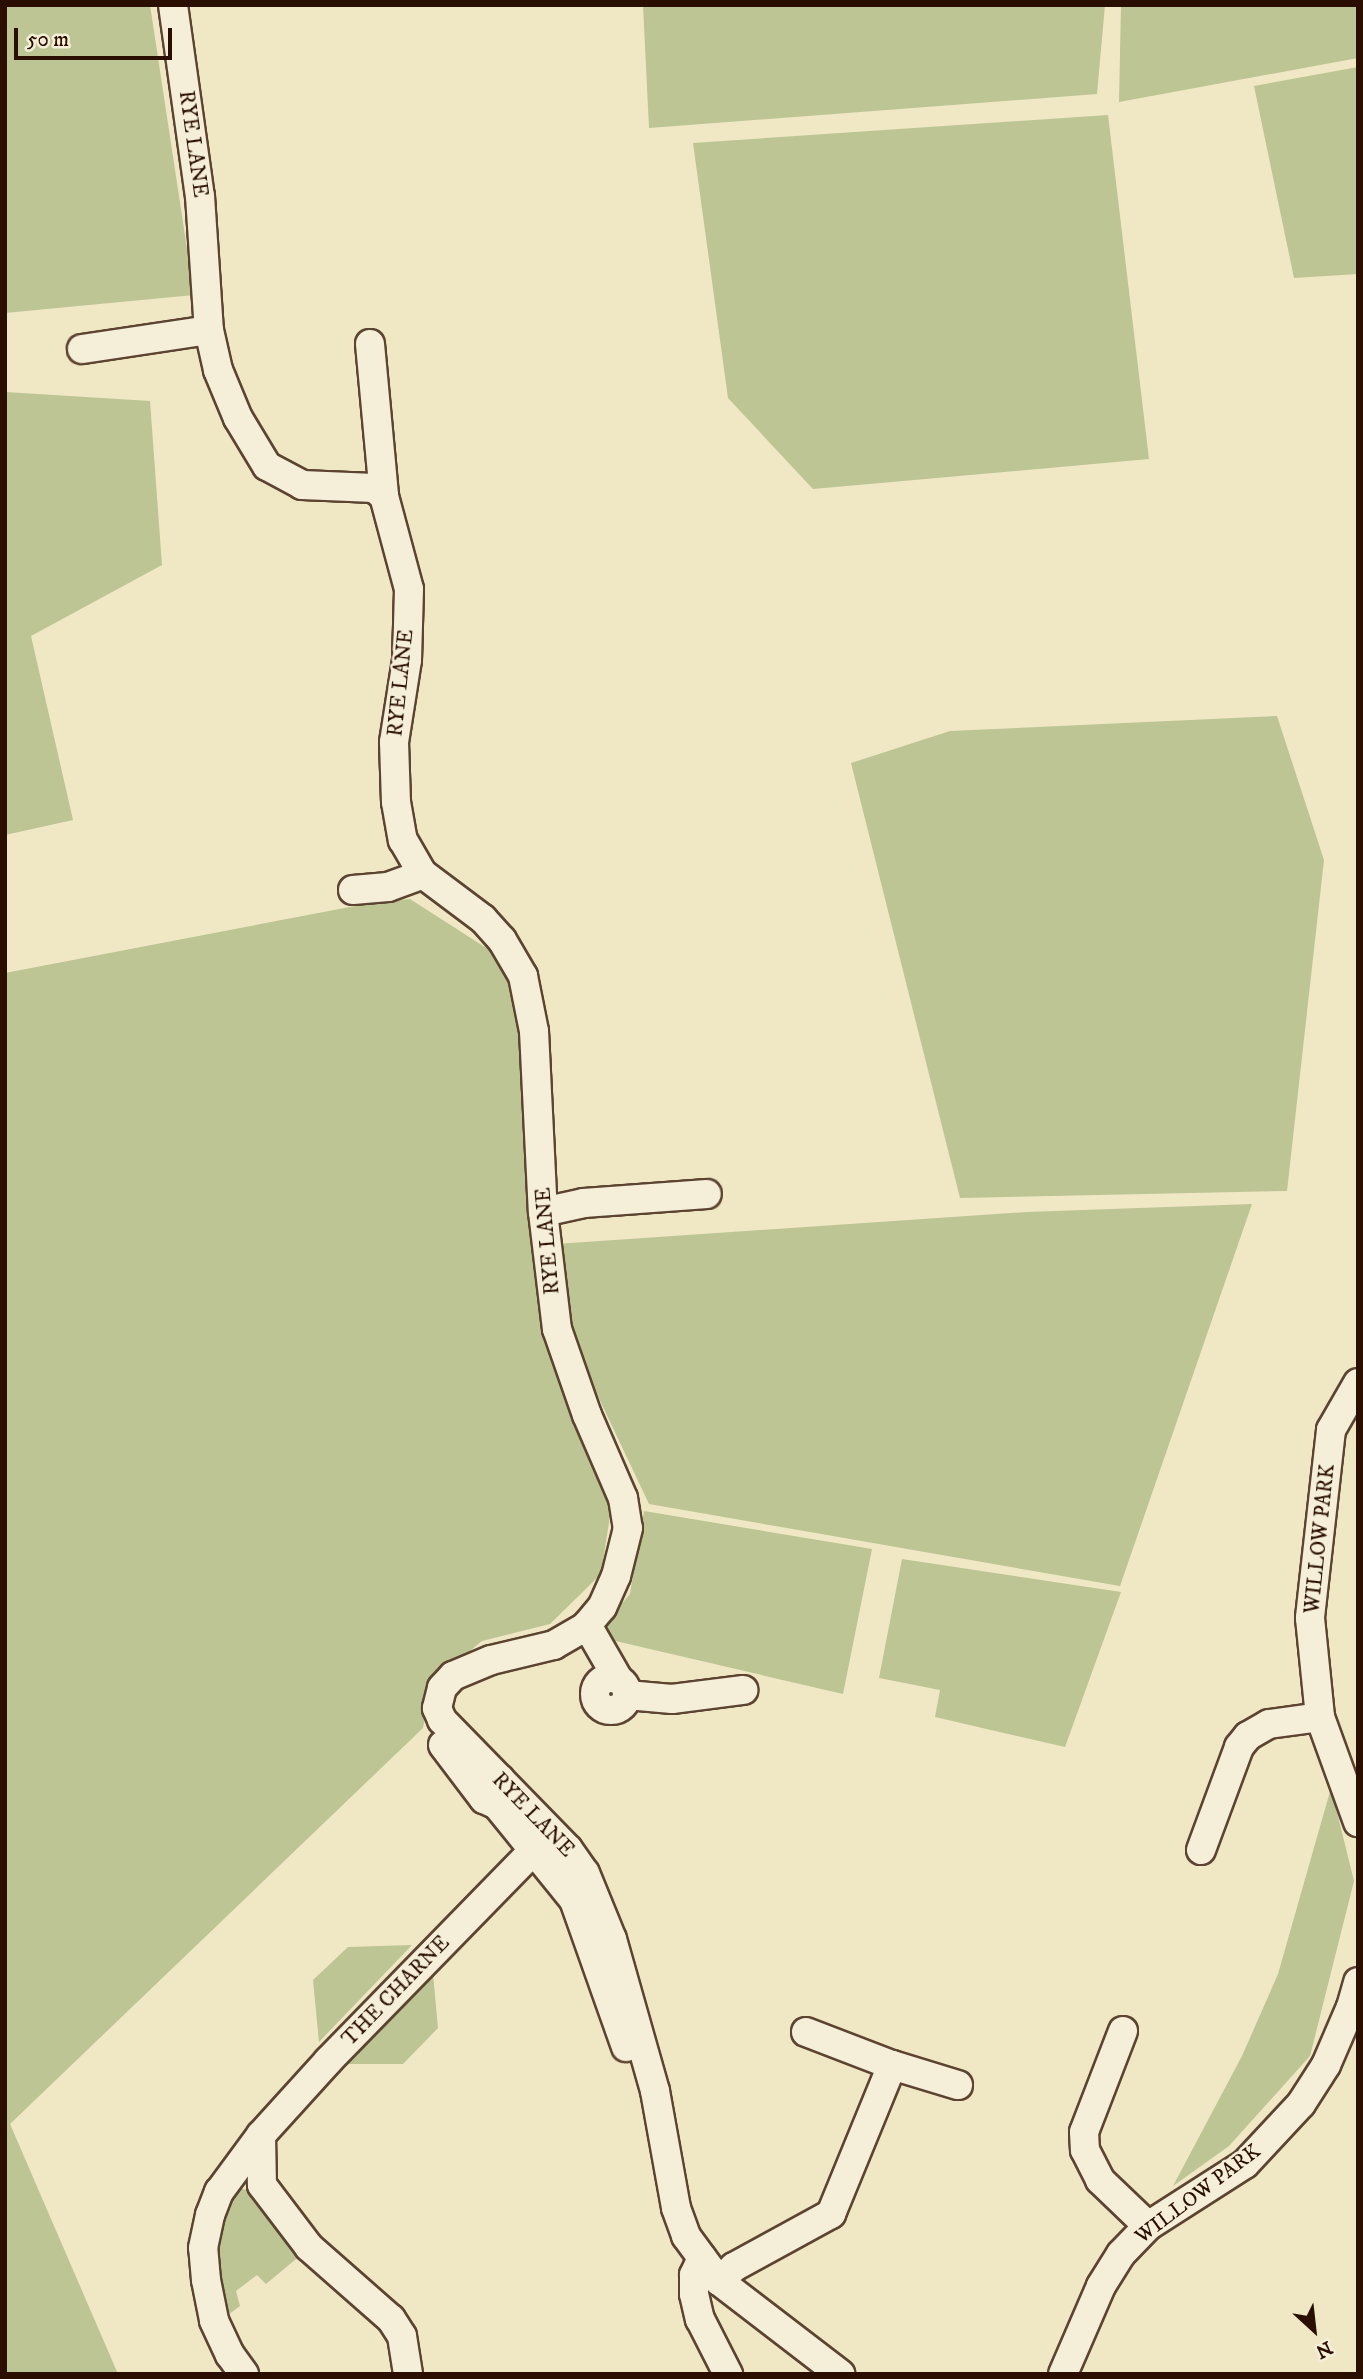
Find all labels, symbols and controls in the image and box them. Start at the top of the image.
scale bar [18,14,175,58]
text: 50 m [27,27,69,53]
street label: RYE LANE [173,89,213,199]
street label: RYE LANE [383,628,419,738]
street label: RYE LANE [531,1186,565,1296]
street label: WILLOW PARK [1300,1463,1340,1615]
street label: RYE LANE [487,1768,579,1862]
street label: THE CHARNE [337,1930,455,2052]
street label: WILLOW PARK [1130,2139,1266,2249]
north arrow [1279,2295,1349,2365]
text: N [1312,2335,1336,2363]

